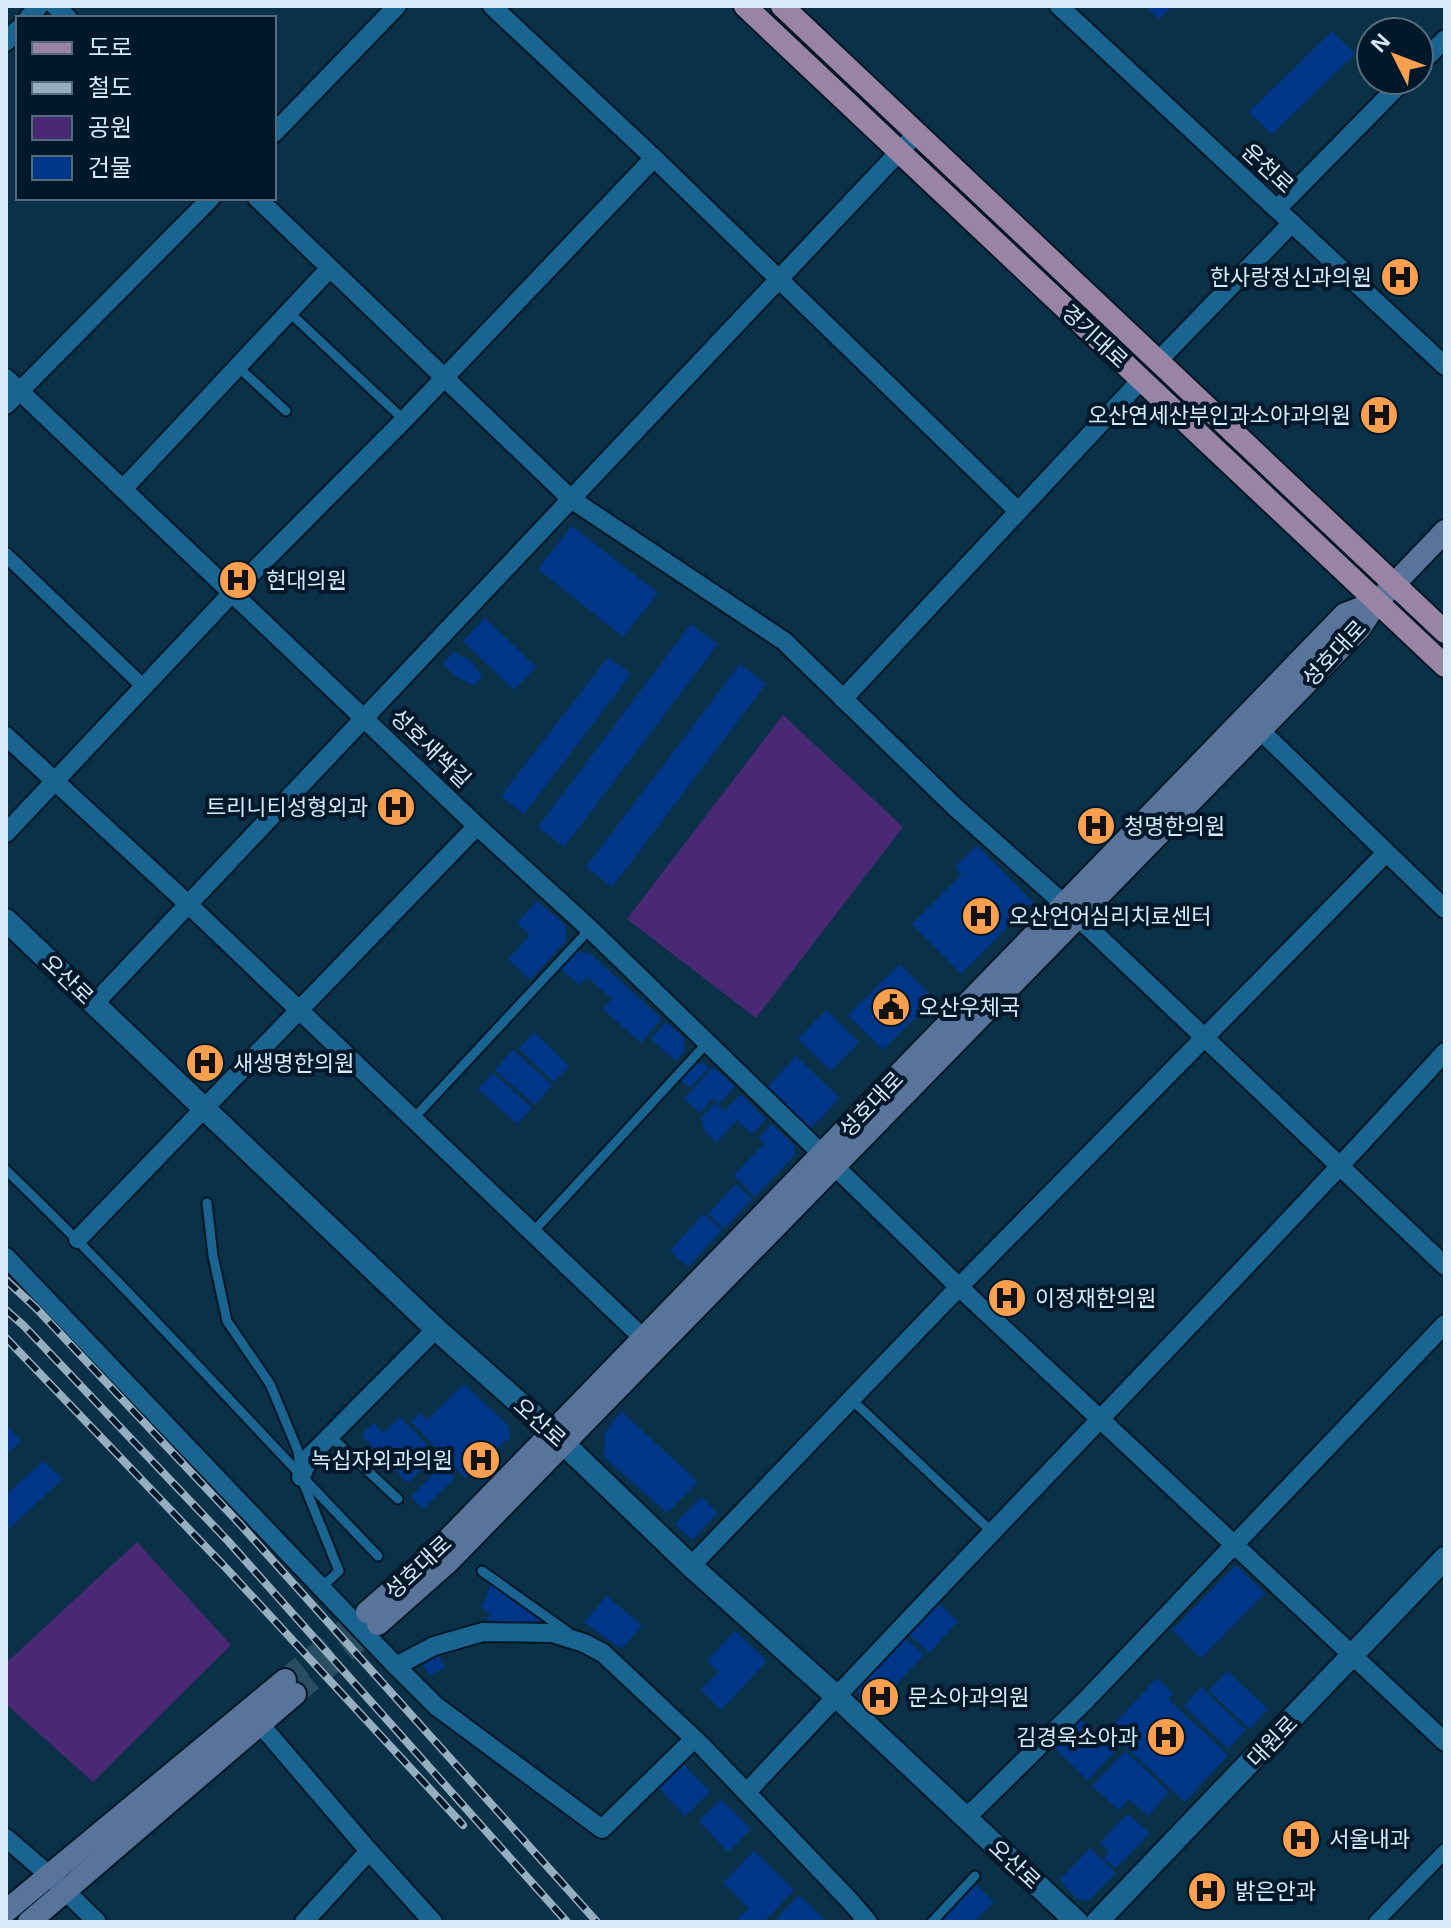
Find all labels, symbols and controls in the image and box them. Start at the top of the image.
legend [16,16,276,200]
north arrow [1355,16,1435,96]
text: N [1366,29,1395,57]
text: 도로 [88,34,132,61]
text: 철도 [88,74,132,101]
text: 공원 [88,114,132,141]
street label: 운천로 [1237,139,1298,198]
text: 건물 [88,154,132,181]
hospital icon: 한사랑정신과의원 [1379,256,1421,298]
place label: 한사랑정신과의원 [1210,265,1372,290]
street label: 경기대로 [1057,300,1133,373]
hospital icon: 오산연세산부인과소아과의원 [1358,394,1400,436]
place label: 오산연세산부인과소아과의원 [1088,403,1351,428]
hospital icon: 현대의원 [217,559,259,601]
place label: 현대의원 [266,568,347,593]
street label: 성호대로 [1298,615,1371,691]
street label: 성호새싹길 [386,704,476,793]
hospital icon: 트리니티성형외과 [375,786,417,828]
place label: 트리니티성형외과 [206,795,368,820]
hospital icon: 청명한의원 [1075,805,1117,847]
place label: 청명한의원 [1124,814,1225,839]
hospital icon: 오산언어심리치료센터 [960,895,1002,937]
place label: 오산언어심리치료센터 [1009,904,1211,929]
street label: 오산로 [37,949,98,1009]
public building icon: 오산우체국 [870,986,912,1028]
place label: 오산우체국 [919,995,1020,1020]
hospital icon: 새생명한의원 [184,1042,226,1084]
place label: 새생명한의원 [233,1051,354,1076]
street label: 성호대로 [834,1067,908,1142]
hospital icon: 이정재한의원 [986,1277,1028,1319]
place label: 이정재한의원 [1035,1286,1156,1311]
street label: 오산로 [509,1393,571,1452]
hospital icon: 녹십자외과의원 [460,1439,502,1481]
place label: 녹십자외과의원 [311,1448,453,1473]
street label: 성호대로 [380,1531,456,1604]
hospital icon: 문소아과의원 [859,1676,901,1718]
place label: 문소아과의원 [908,1685,1029,1710]
street label: 대원로 [1242,1711,1302,1772]
hospital icon: 김경욱소아과 [1145,1716,1187,1758]
place label: 김경욱소아과 [1017,1725,1138,1750]
hospital icon: 서울내과 [1280,1818,1322,1860]
place label: 서울내과 [1329,1827,1410,1852]
street label: 오산로 [984,1835,1045,1894]
hospital icon: 밝은안과 [1186,1870,1228,1912]
place label: 밝은안과 [1235,1879,1316,1904]

